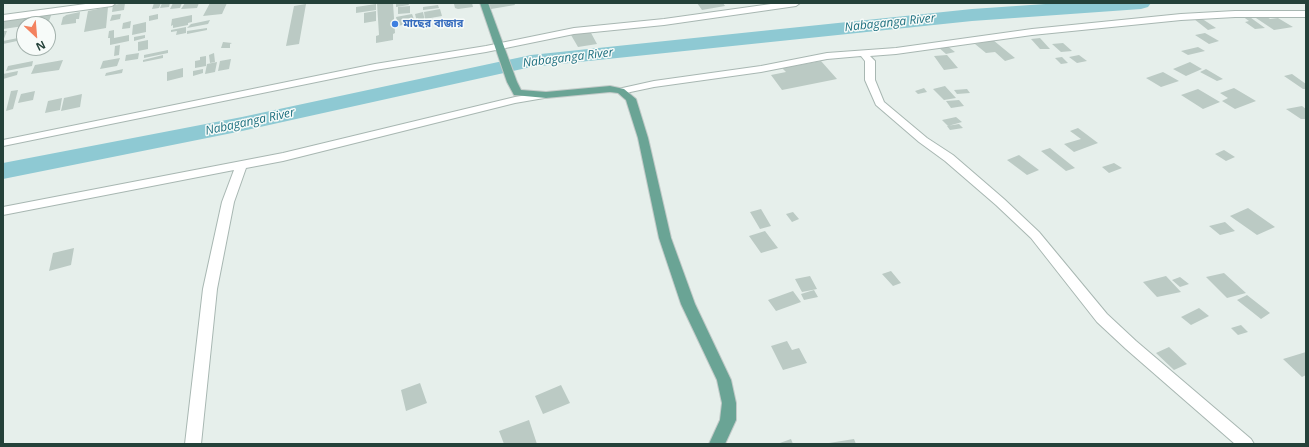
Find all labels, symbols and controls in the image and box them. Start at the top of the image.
water label: Nabaganga River [844,11,936,35]
north arrow [16,16,56,56]
place label: মাছের বাজার [403,17,463,31]
marker: মাছের বাজার [390,19,400,29]
text: N [34,38,48,55]
water label: Nabaganga River [522,45,614,71]
water label: Nabaganga River [204,105,296,139]

